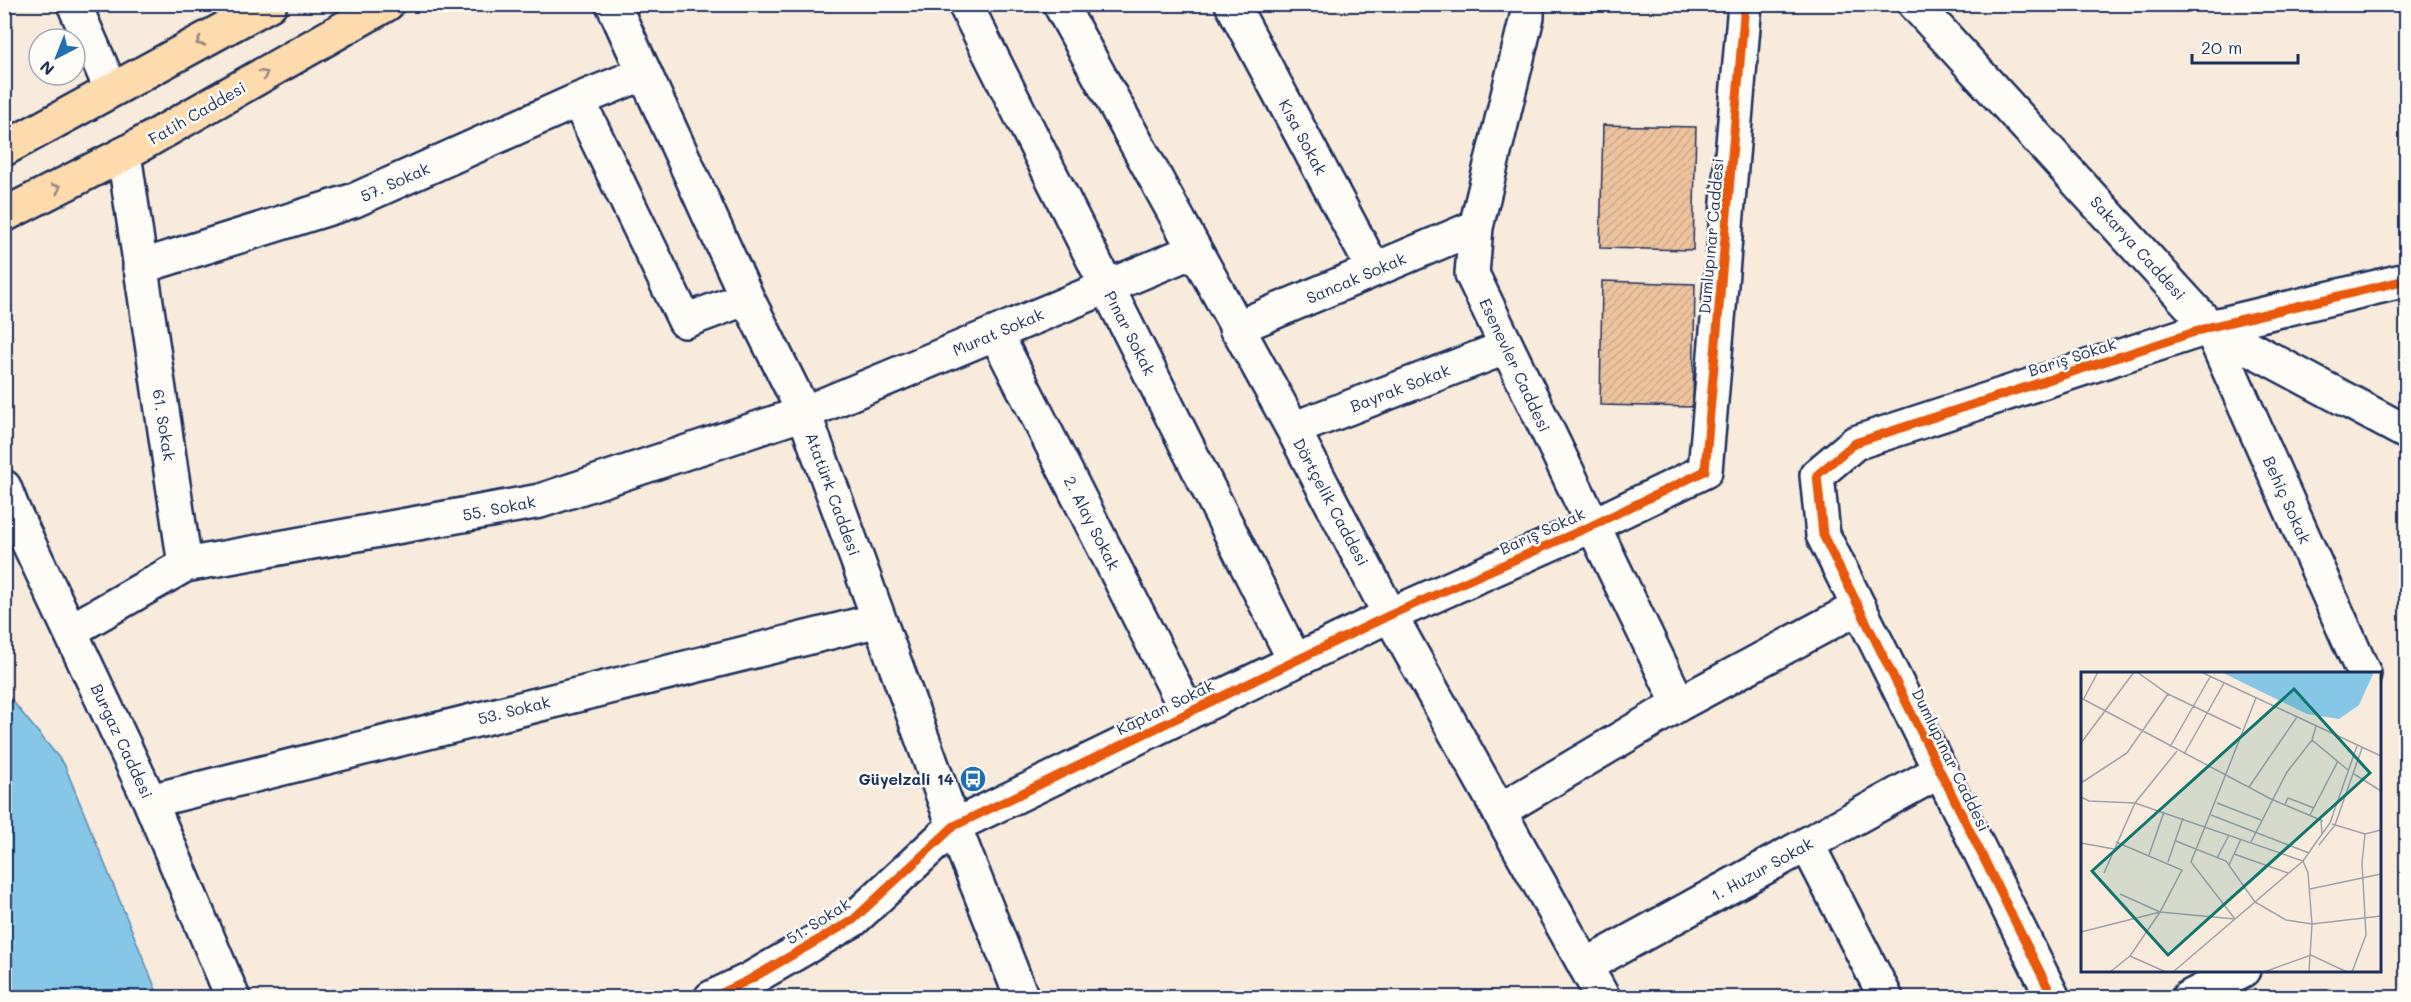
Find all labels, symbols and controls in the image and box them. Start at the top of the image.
north arrow [27,27,87,87]
scale bar [2192,27,2298,65]
one-way arrow [195,35,206,46]
text: 20 m [2201,35,2242,59]
text: N [35,57,58,80]
one-way arrow [258,70,268,81]
street label: Fatih Caddesi [144,76,249,149]
street label: Kısa Sokak [1275,95,1332,178]
street label: 57. Sokak [357,157,433,206]
street label: Dumlupınar Caddesi [1693,157,1728,315]
one-way arrow [50,184,61,196]
street label: Sakarya Caddesi [2086,191,2191,304]
street label: Sancak Sokak [1303,247,1409,308]
street label: Pınar Sokak [1100,287,1161,379]
street label: Esenevler Caddesi [1475,294,1556,435]
street label: Murat Sokak [949,303,1047,360]
street label: Barış Sokak [2025,332,2119,381]
street label: Bayrak Sokak [1347,359,1453,416]
street label: 61. Sokak [148,388,181,462]
street label: Atatürk Caddesi [801,429,866,558]
street label: Dörtçelik Caddesi [1289,434,1374,569]
street label: Behiç Sokak [2259,453,2316,547]
street label: 2. Alay Sokak [1060,472,1125,573]
street label: 55. Sokak [461,490,537,525]
street label: Barış Sokak [1496,502,1588,559]
inset map [2081,672,2381,972]
street label: Kaptan Sokak [1113,674,1217,739]
street label: Burgaz Caddesi [87,680,158,802]
street label: Dumlupınar Caddesi [1908,685,1995,835]
street label: 53. Sokak [475,690,552,729]
bus stop icon: Güyelzali 14 [958,764,988,794]
place label: Güyelzali 14 [858,768,954,789]
street label: 1. Huzur Sokak [1707,832,1816,905]
street label: 51. Sokak [782,893,854,949]

